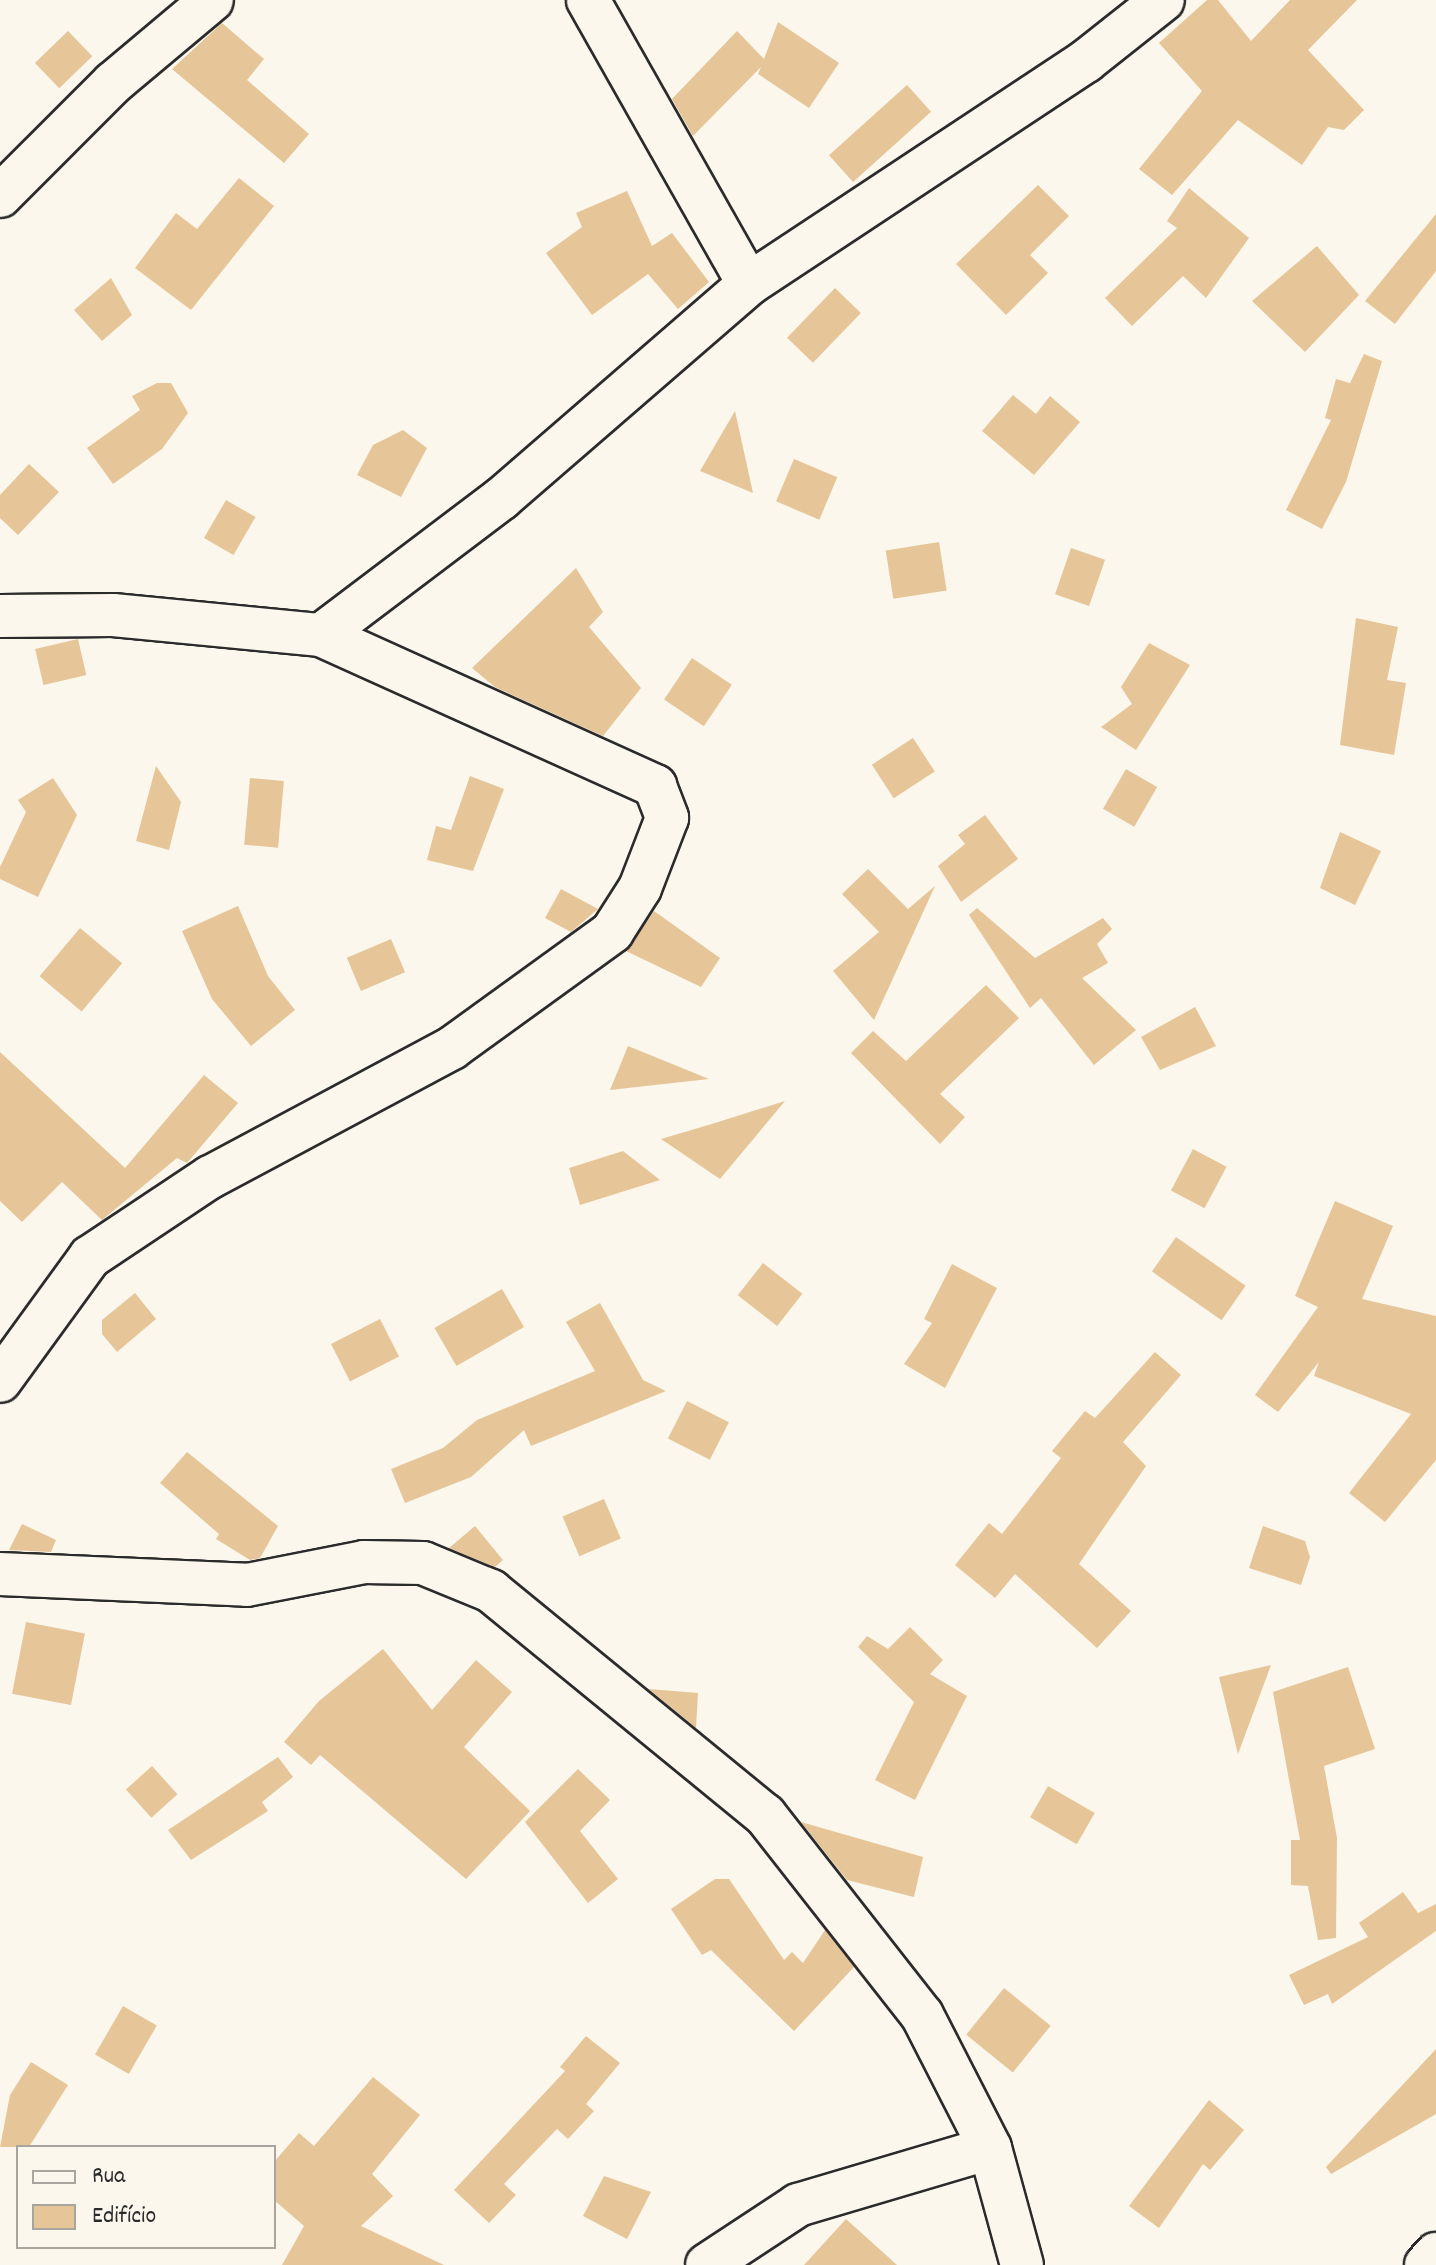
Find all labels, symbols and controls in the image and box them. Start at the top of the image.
legend [16,2145,276,2249]
text: Rua [92,2160,125,2194]
text: Edifício [92,2200,156,2234]

